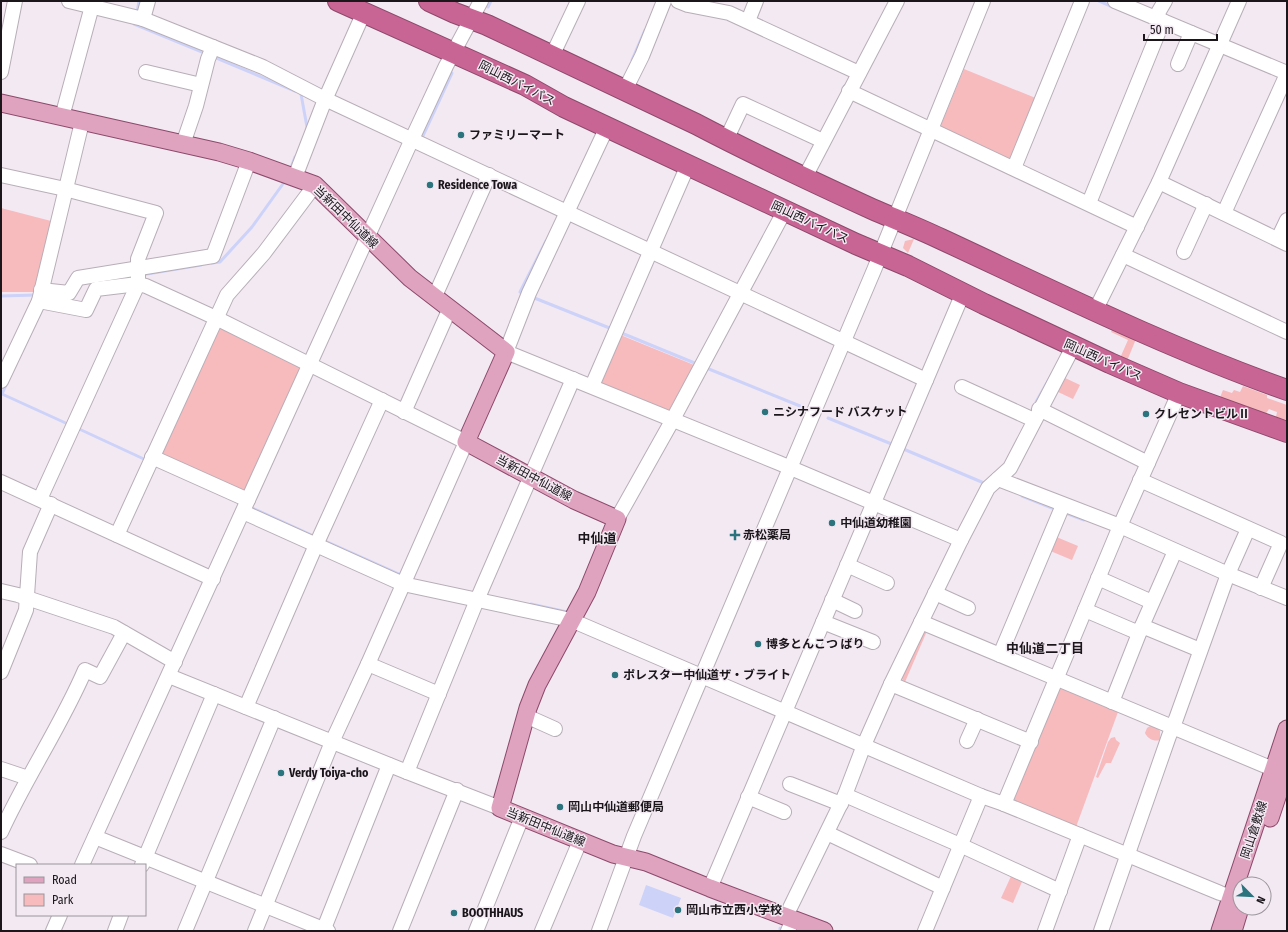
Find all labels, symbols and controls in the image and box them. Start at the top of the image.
scale bar [1144,16,1217,42]
text: 50 m [1150,23,1174,37]
street label: 岡山西バイパス [477,58,557,108]
place label: ファミリーマート [469,128,565,142]
marker: ファミリーマート [456,130,466,140]
place label: Residence Towa [438,178,517,192]
marker: Residence Towa [425,180,435,190]
street label: 当新田中仙道線 [311,183,381,251]
street label: 岡山西バイパス [769,198,851,246]
street label: 岡山西バイパス [1062,337,1144,383]
place label: ニシナフード バスケット [773,405,908,419]
marker: ニシナフード バスケット [760,407,770,417]
place label: クレセントビルⅡ [1154,407,1250,421]
marker: クレセントビルⅡ [1141,409,1151,419]
street label: 当新田中仙道線 [494,452,574,504]
place label: 中仙道幼稚園 [840,516,912,530]
marker: 中仙道幼稚園 [827,518,837,528]
place label: 赤松薬局 [743,528,791,542]
marker: 赤松薬局 [730,530,740,540]
district label: 中仙道 [577,531,617,546]
place label: 博多とんこつ ばり [766,637,865,651]
marker: 博多とんこつ ばり [753,639,763,649]
district label: 中仙道二丁目 [1006,641,1084,656]
place label: ポレスター中仙道ザ・ブライト [623,668,791,682]
marker: ポレスター中仙道ザ・ブライト [610,670,620,680]
place label: Verdy Toiya-cho [288,766,369,780]
marker: Verdy Toiya-cho [276,768,286,778]
street label: 岡山倉敷線 [1238,799,1270,861]
place label: 岡山中仙道郵便局 [568,800,664,814]
marker: 岡山中仙道郵便局 [555,802,565,812]
street label: 当新田中仙道線 [504,805,588,849]
legend [16,864,146,916]
text: Road [52,873,77,887]
north arrow [1232,876,1272,916]
text: Park [52,893,74,907]
text: N [1253,894,1268,906]
place label: 岡山市立西小学校 [686,903,782,917]
marker: 岡山市立西小学校 [673,905,683,915]
place label: BOOTHHAUS [462,906,523,920]
marker: BOOTHHAUS [449,908,459,918]

